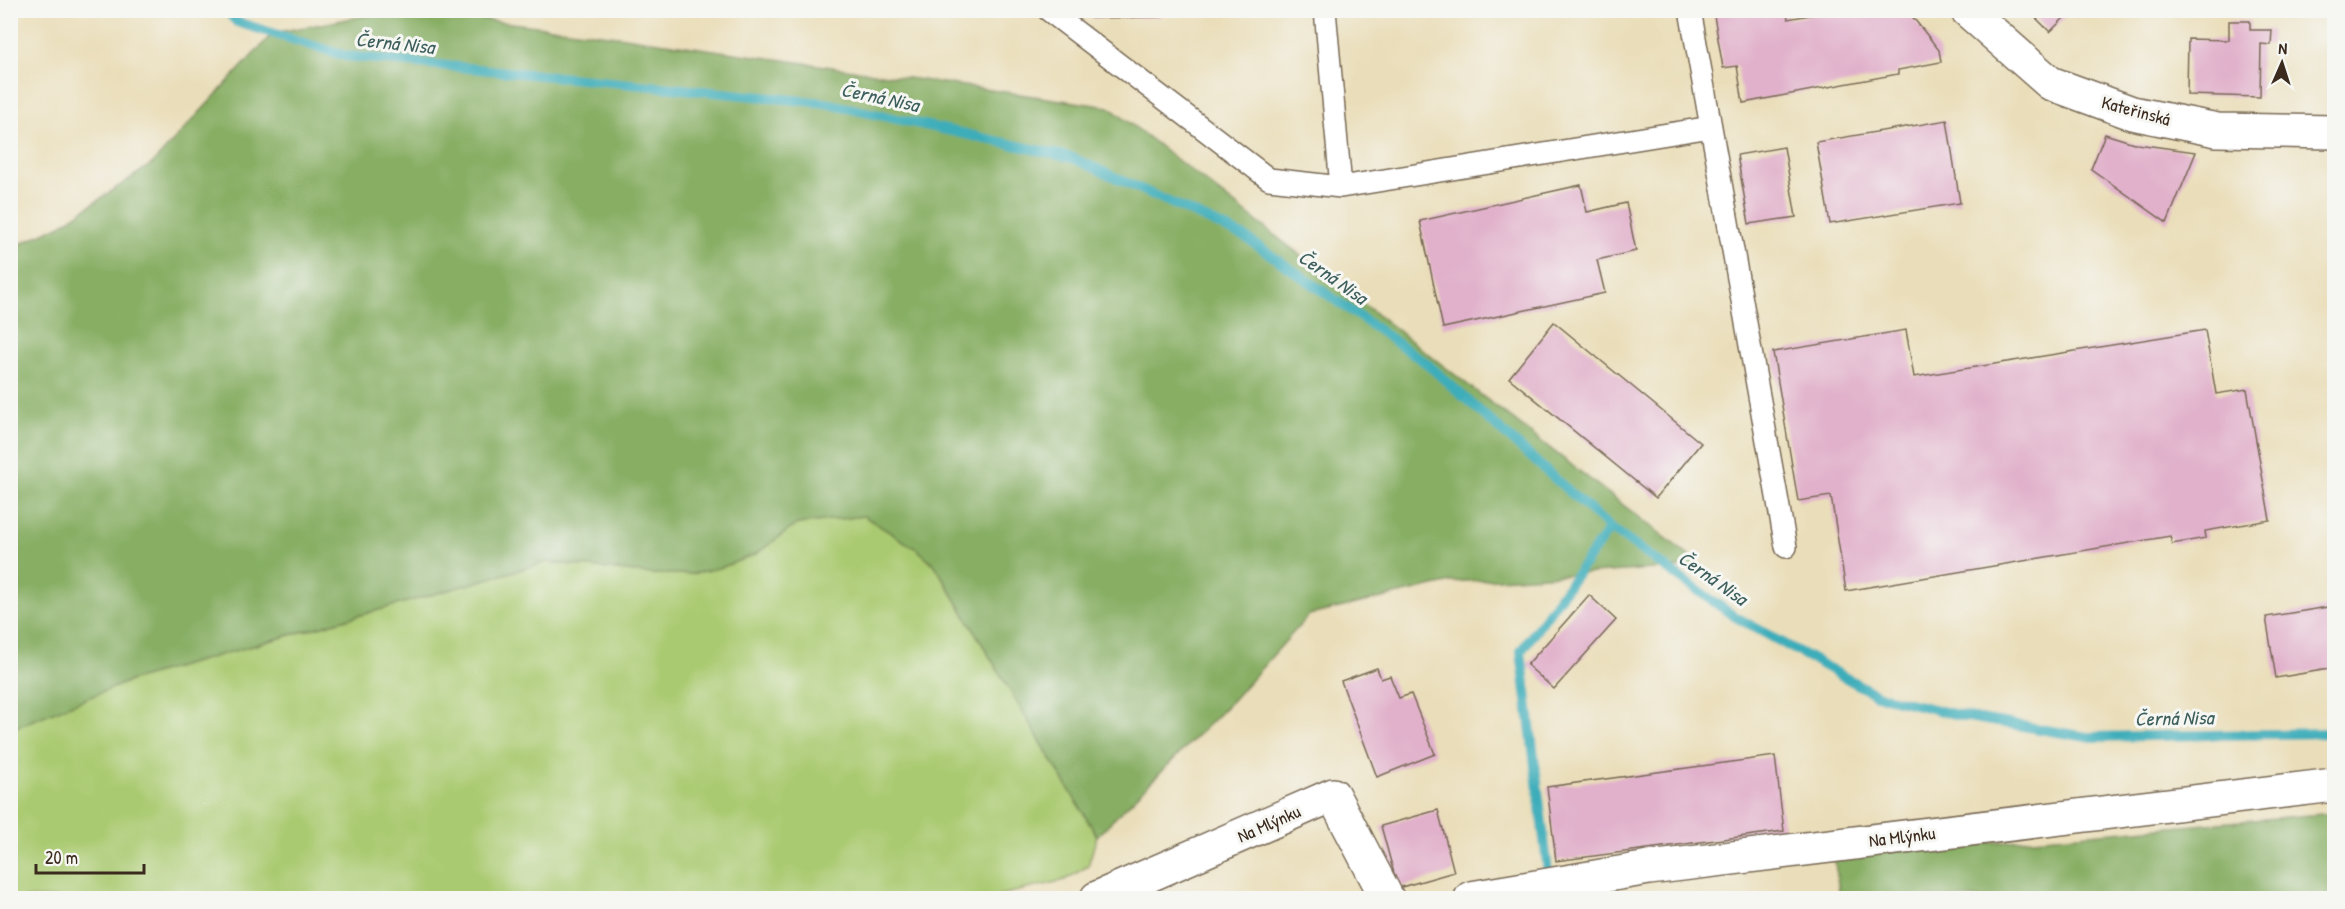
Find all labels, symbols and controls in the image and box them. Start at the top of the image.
water label: Černá Nisa [354,25,438,60]
north arrow [2252,33,2312,93]
text: N [2278,37,2288,59]
water label: Černá Nisa [839,75,924,118]
street label: Kateřinská [2099,89,2173,132]
water label: Černá Nisa [1293,243,1375,311]
water label: Černá Nisa [1673,544,1755,612]
water label: Černá Nisa [2134,703,2216,732]
street label: Na Mlýnku [1233,799,1304,849]
street label: Na Mlýnku [1867,820,1937,853]
scale bar [36,837,144,875]
text: 20 m [45,845,78,870]

